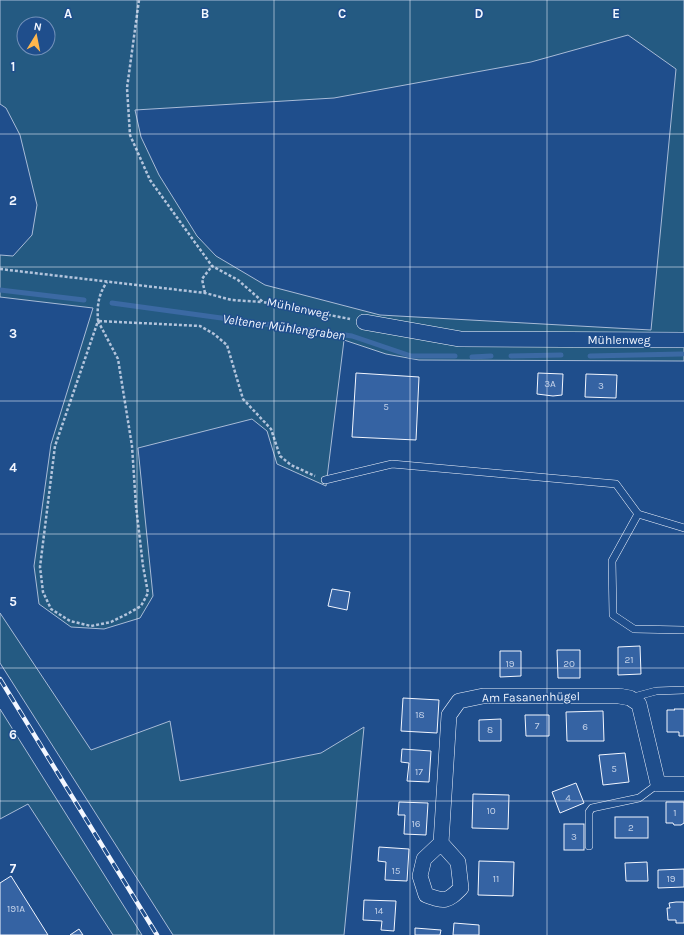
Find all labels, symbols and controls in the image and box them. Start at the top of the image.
text: A [64,6,72,21]
text: B [201,6,209,21]
text: C [338,6,346,21]
text: D [475,6,484,21]
text: E [612,6,620,21]
north arrow [16,16,56,56]
text: N [33,20,43,34]
text: 1 [11,59,15,74]
text: 2 [9,193,17,208]
street label: Mühlenweg [266,295,331,321]
water label: Veltener Mühlengraben [221,311,347,343]
text: 3 [9,326,17,341]
street label: Mühlenweg [587,333,651,347]
house number: 3A [544,378,556,390]
house number: 3 [598,380,604,392]
house number: 5 [383,401,389,413]
text: 4 [9,460,17,475]
text: 5 [9,594,17,609]
house number: 21 [624,654,634,666]
house number: 19 [505,658,515,670]
house number: 20 [563,658,575,670]
street label: Am Fasanenhügel [482,689,580,705]
house number: 18 [415,709,425,721]
house number: 7 [535,720,540,732]
house number: 6 [582,721,588,733]
house number: 8 [487,724,493,736]
text: 6 [9,727,17,742]
house number: 5 [611,763,617,775]
house number: 17 [415,766,423,778]
house number: 4 [565,792,571,804]
house number: 10 [486,805,496,817]
house number: 1 [673,807,677,819]
house number: 16 [411,818,421,830]
house number: 2 [628,822,634,834]
house number: 3 [571,831,577,843]
text: 7 [10,861,17,876]
house number: 15 [392,865,401,877]
house number: 11 [493,873,499,885]
house number: 19 [666,873,676,885]
house number: 191A [7,903,25,915]
house number: 14 [375,905,384,917]

